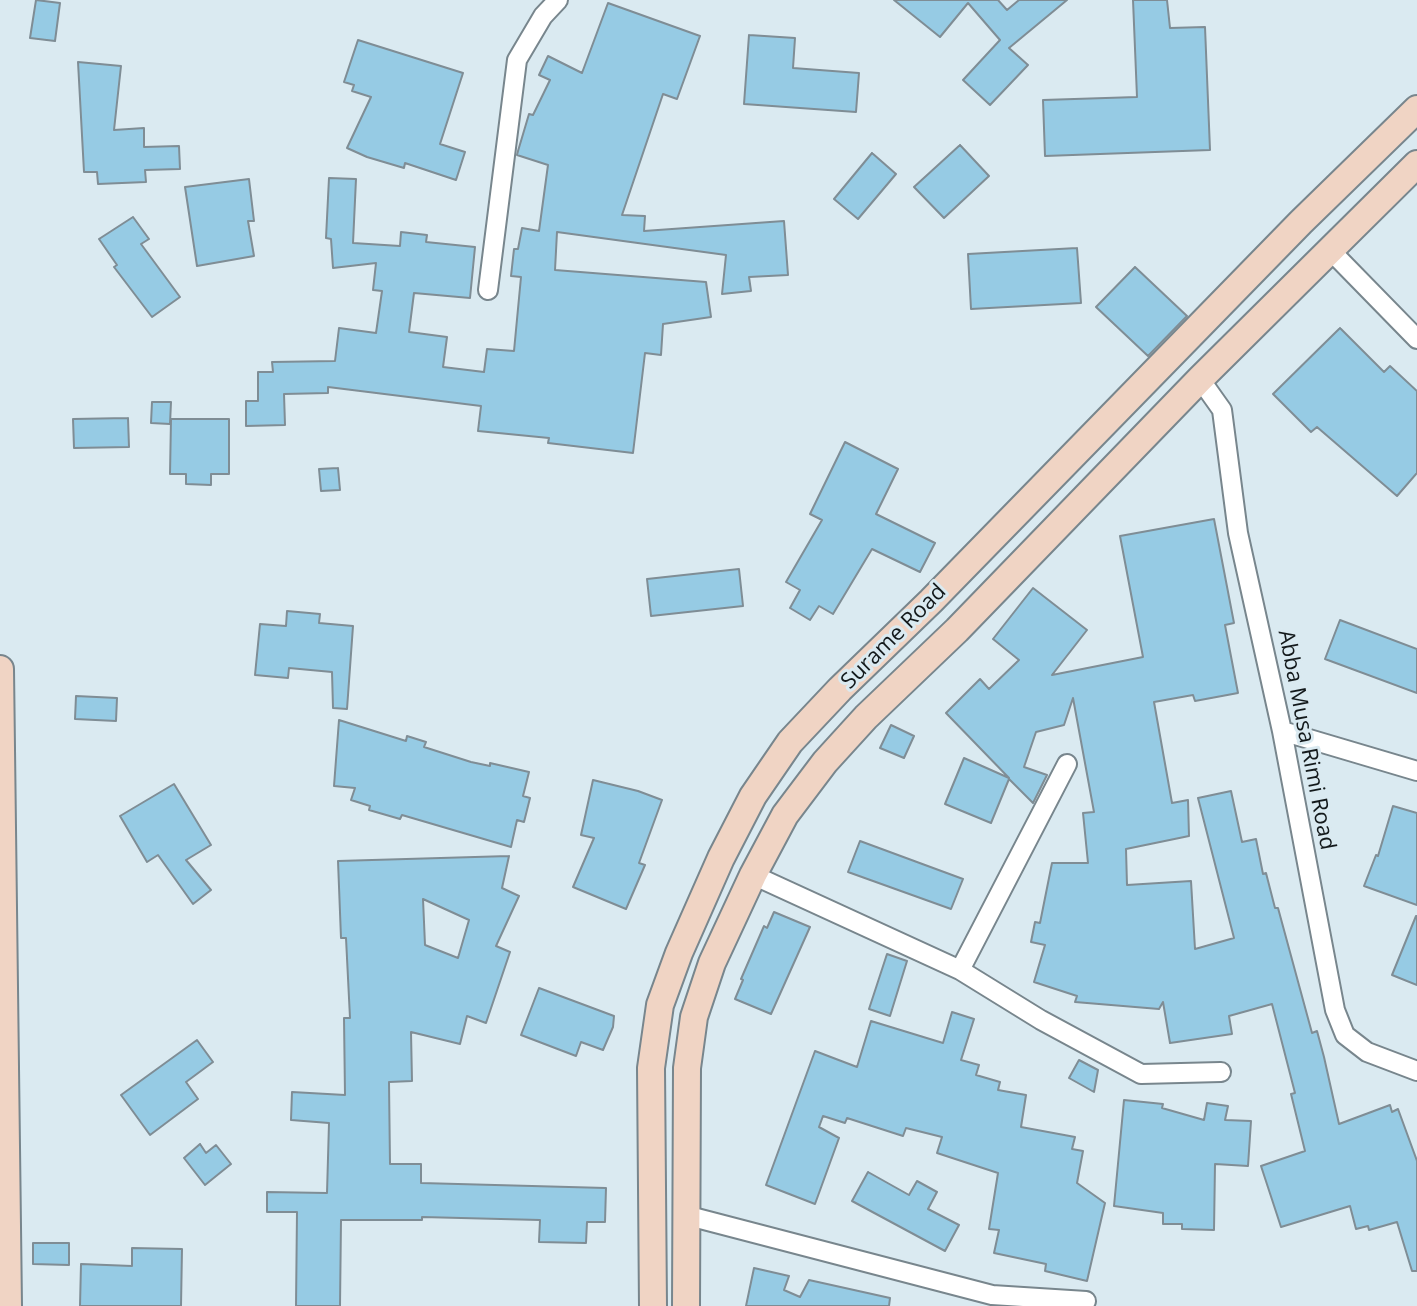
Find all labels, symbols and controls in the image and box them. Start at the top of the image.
street label: Surame Road [836,579,952,695]
street label: Abba Musa Rimi Road [1272,628,1340,852]

